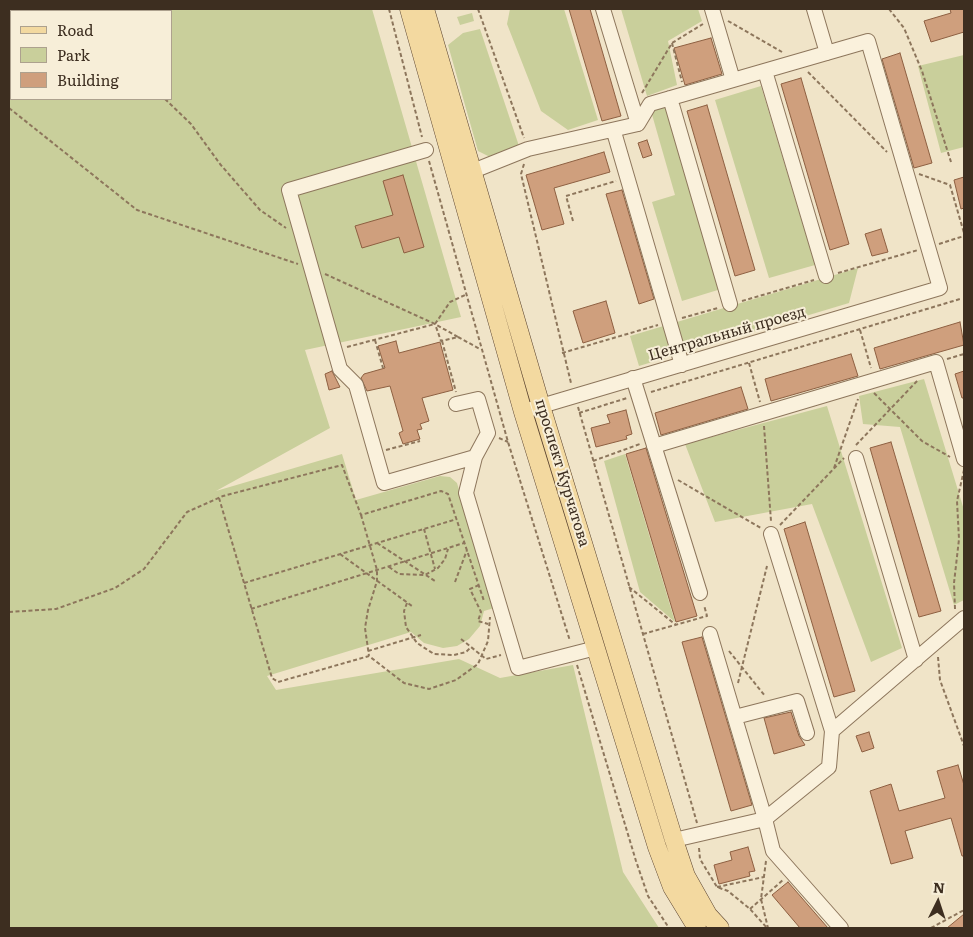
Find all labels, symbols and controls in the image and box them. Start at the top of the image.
legend [10,10,172,100]
text: Road [57,18,93,41]
text: Park [57,43,90,66]
text: Building [57,68,119,91]
street label: Центральный проезд [646,303,808,365]
street label: проспект Курчатова [531,397,593,549]
north arrow [913,877,963,927]
text: N [932,877,946,897]

